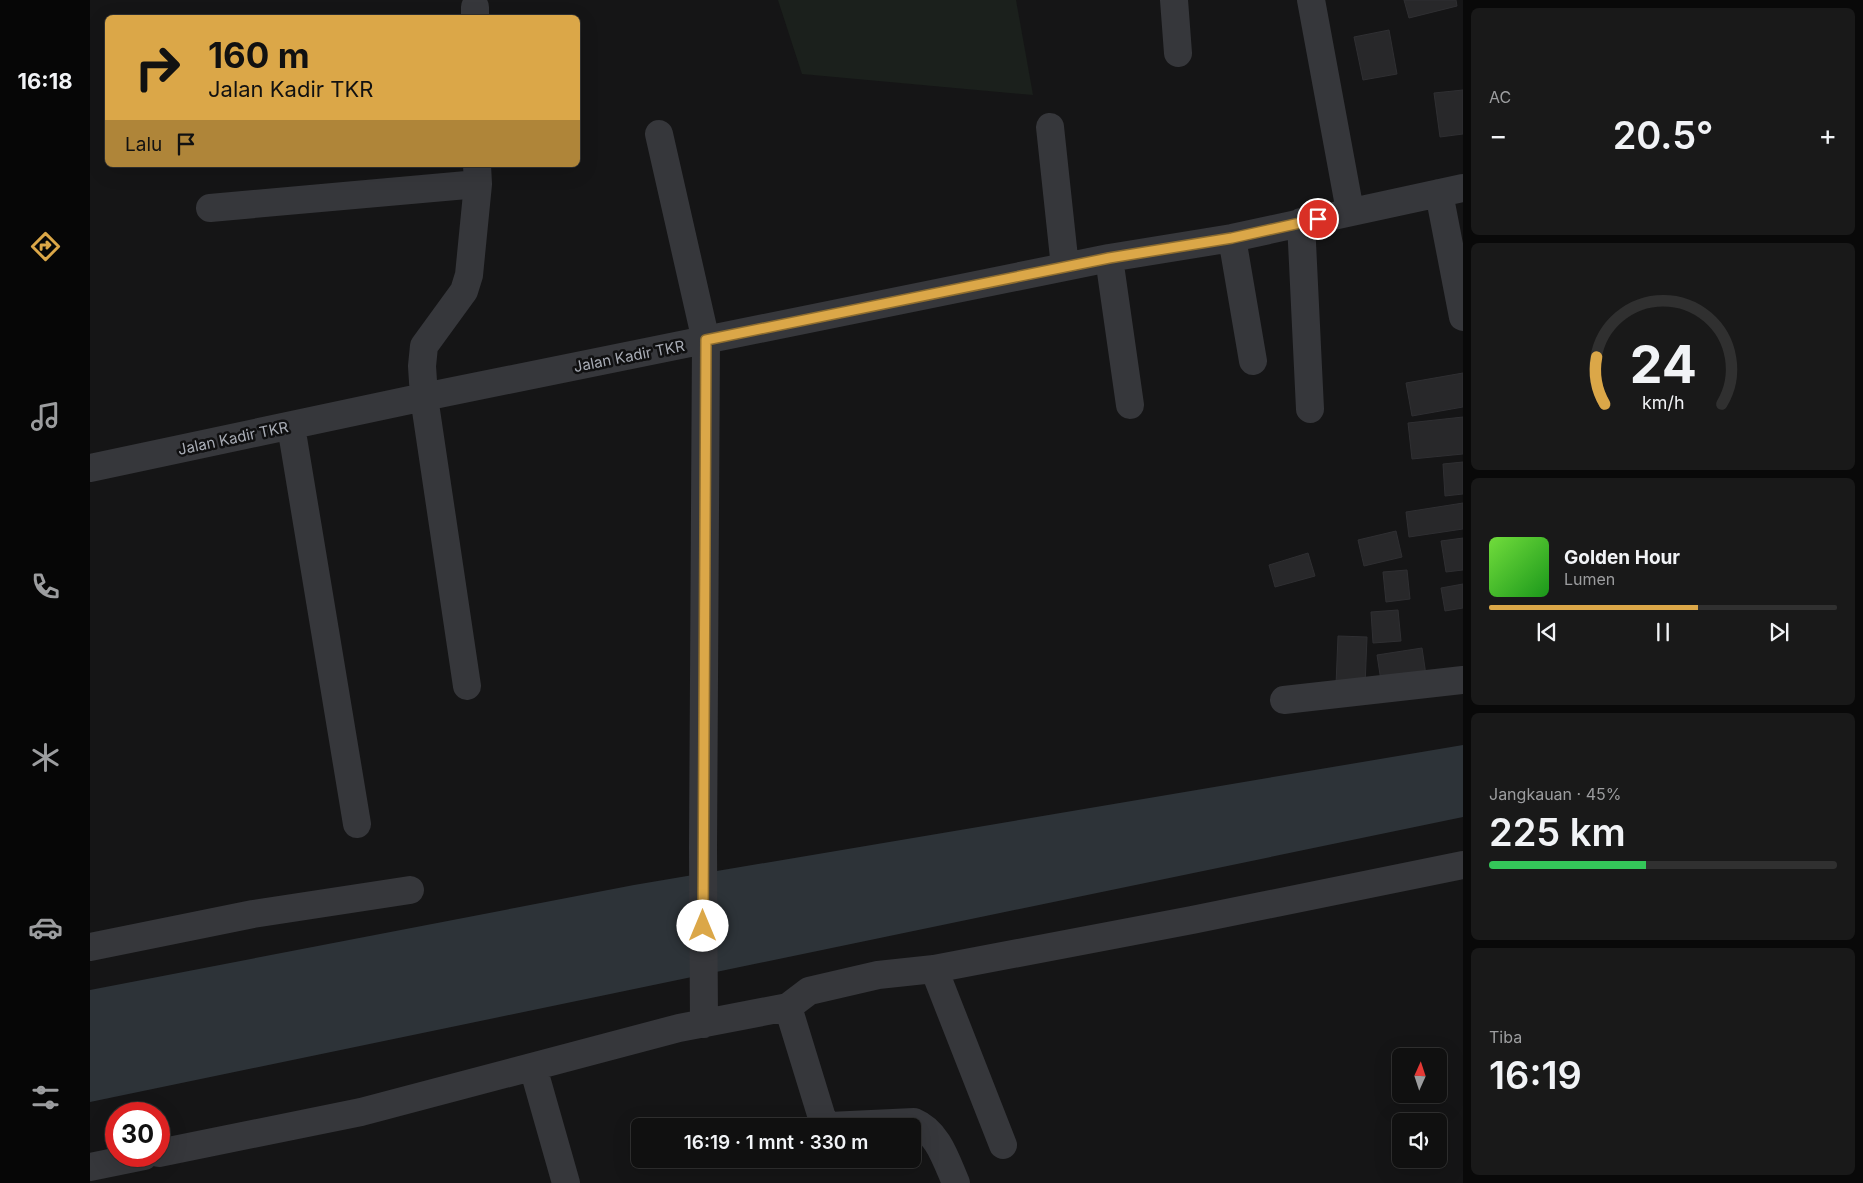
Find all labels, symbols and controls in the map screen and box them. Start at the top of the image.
text: 160 m [208,34,310,76]
icon: right [125,35,190,100]
text: 16:18 [18,68,72,94]
text: Jalan Kadir TKR [208,76,373,102]
text: AC [1489,87,1511,107]
text: 20.5° [1613,112,1713,158]
text: − [1489,118,1508,152]
text: + [1818,118,1837,152]
icon: arrive [172,130,200,158]
text: Lalu [125,133,162,156]
pin [1297,198,1339,240]
icon: arrive [1304,205,1332,233]
icon: directions [28,229,63,264]
text: 24 [1629,333,1697,396]
street label: Jalan Kadir TKR [572,336,686,376]
text: km/h [1642,392,1684,413]
icon: music [28,399,63,434]
street label: Jalan Kadir TKR [176,417,290,459]
text: Golden Hour [1564,546,1680,569]
icon: phone [28,569,63,604]
text: Lumen [1564,569,1615,589]
icon: previous [1533,618,1561,646]
icon: pause [1649,618,1677,646]
icon: next [1765,618,1793,646]
icon: climate [28,740,63,775]
text: Jangkauan · 45% [1489,784,1621,804]
text: 225 km [1489,809,1626,855]
position arrow [676,899,728,951]
icon: car [28,910,63,945]
text: Tiba [1489,1027,1522,1047]
north arrow [1392,1048,1448,1102]
map controls [1392,1048,1447,1168]
text: 16:19 [1489,1052,1582,1098]
icon: filters [28,1080,63,1115]
speed limit sign: 30 [105,1102,170,1167]
button: sound [1392,1113,1447,1168]
text: 16:19 · 1 mnt · 330 m [684,1131,868,1154]

